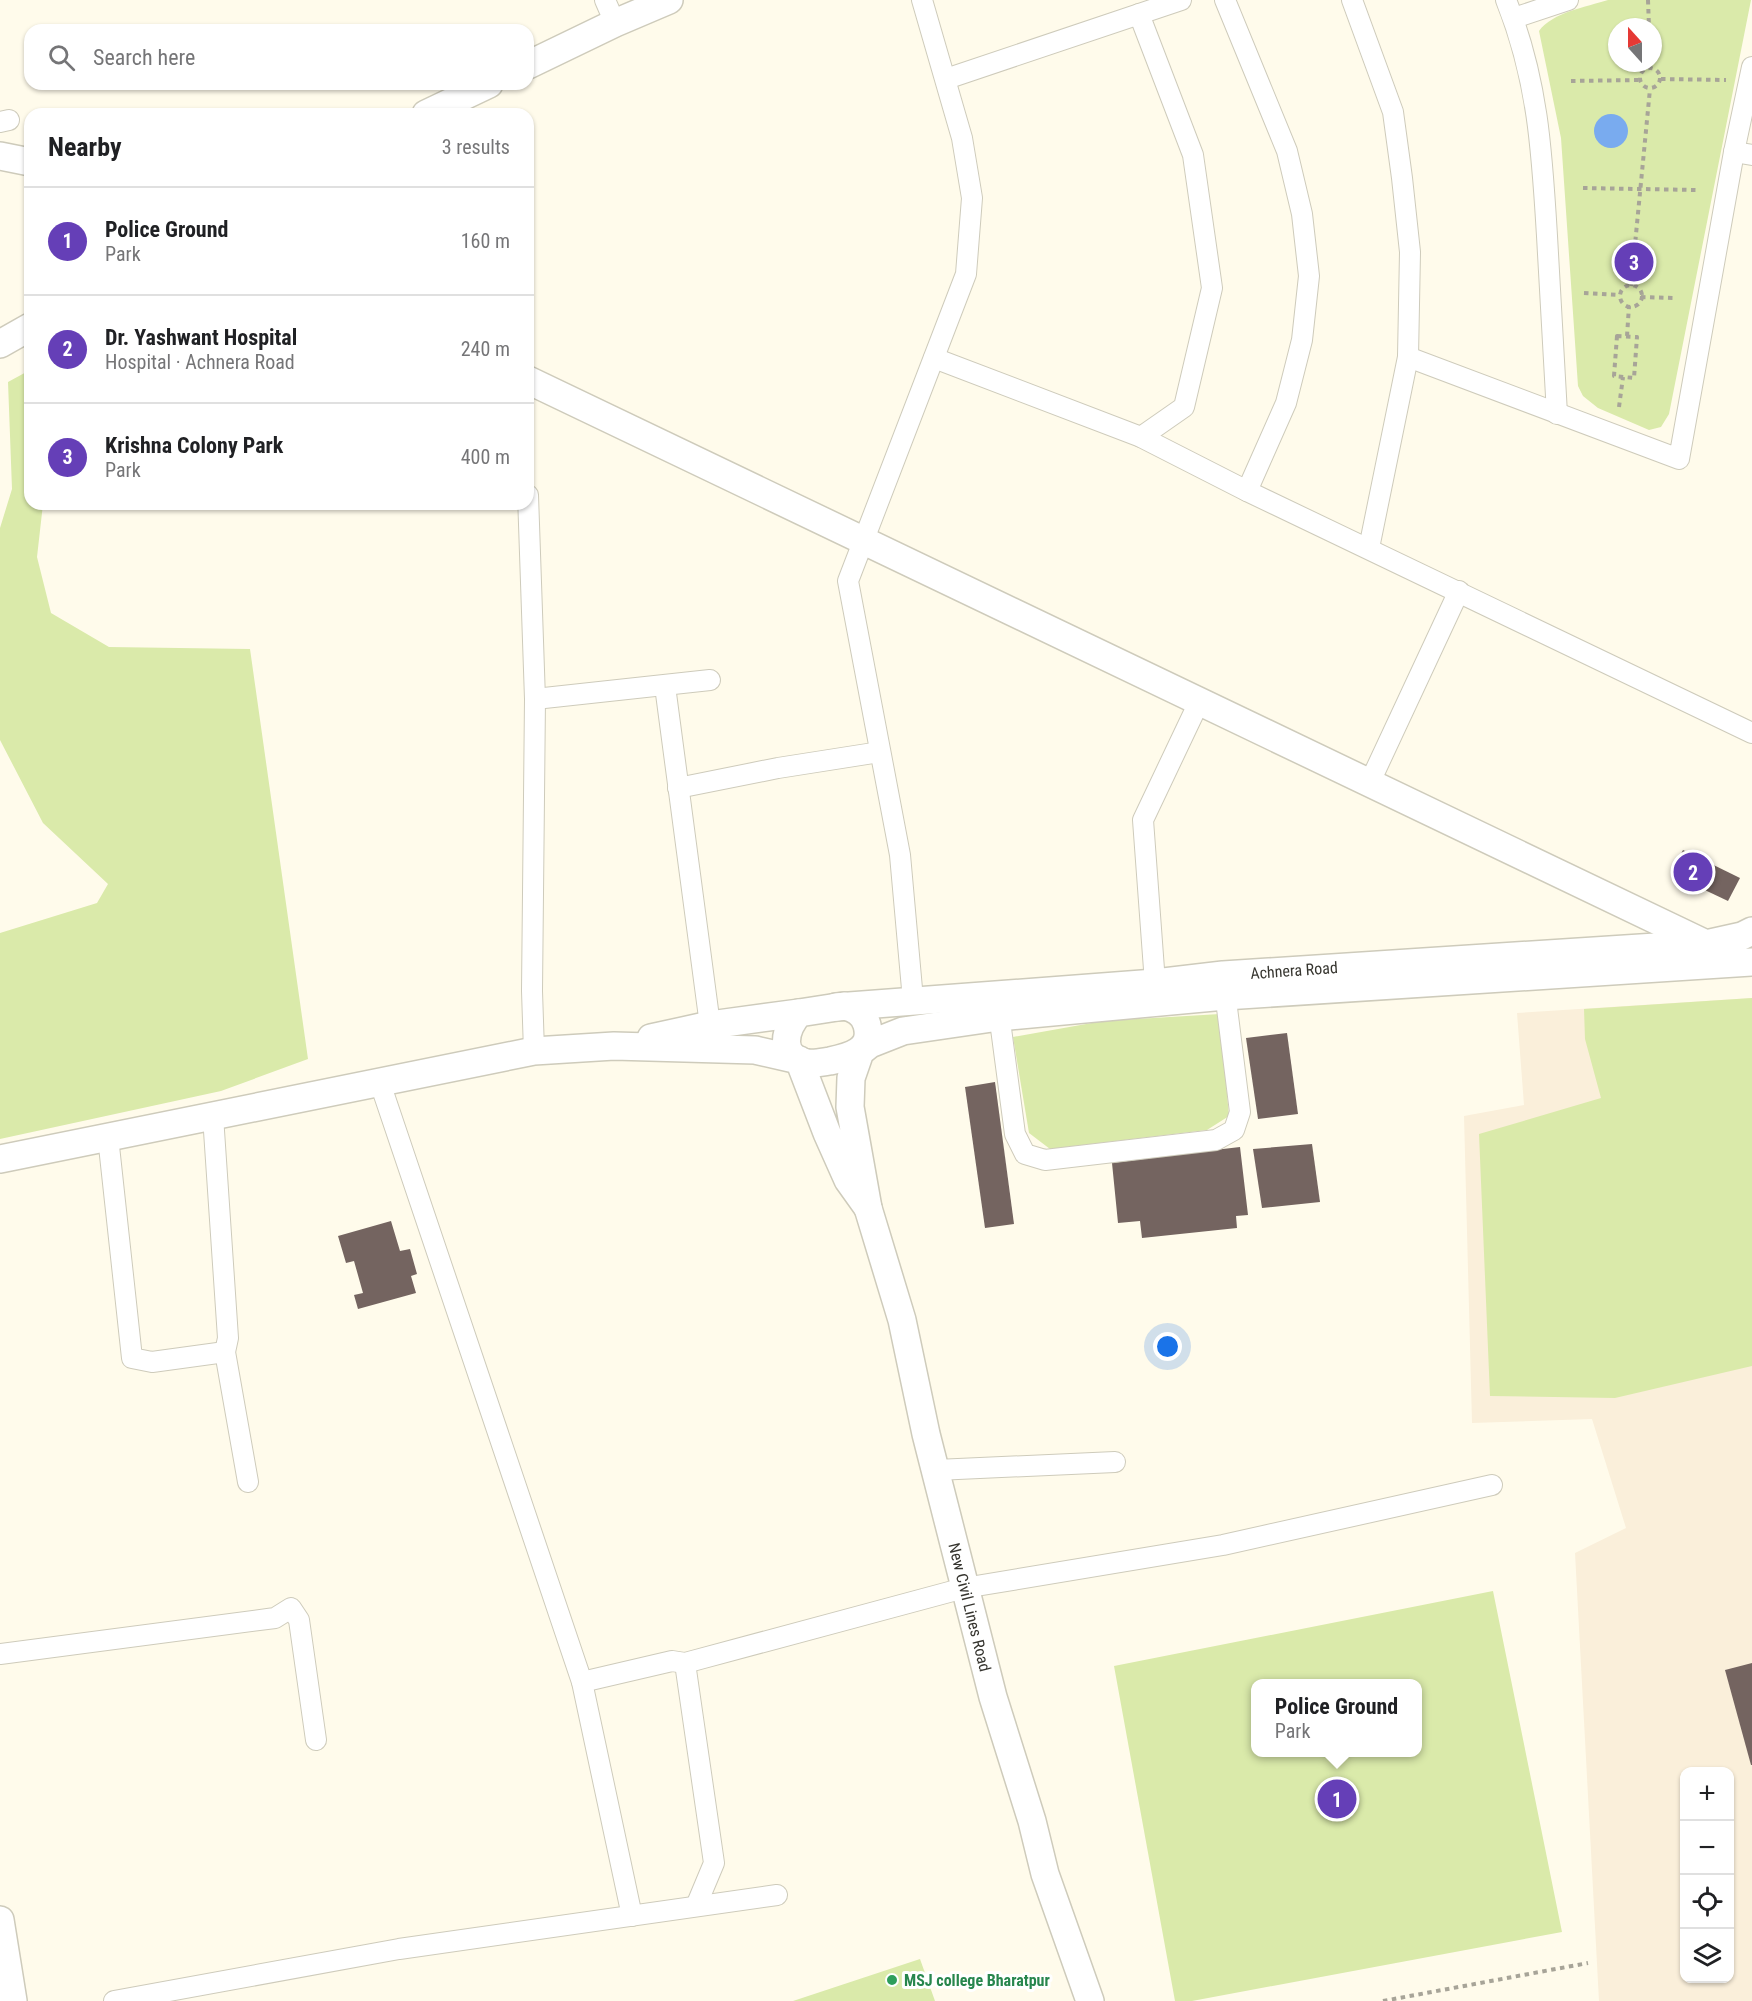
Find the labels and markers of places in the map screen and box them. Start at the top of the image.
pin: 3 [1614,240,1654,284]
pin: 2 [1674,850,1712,894]
pin: 1 [1318,1776,1356,1822]
place label: MSJ college Bharatpur [904,1971,1050,1990]
marker: MSJ college Bharatpur [885,1973,899,1987]

